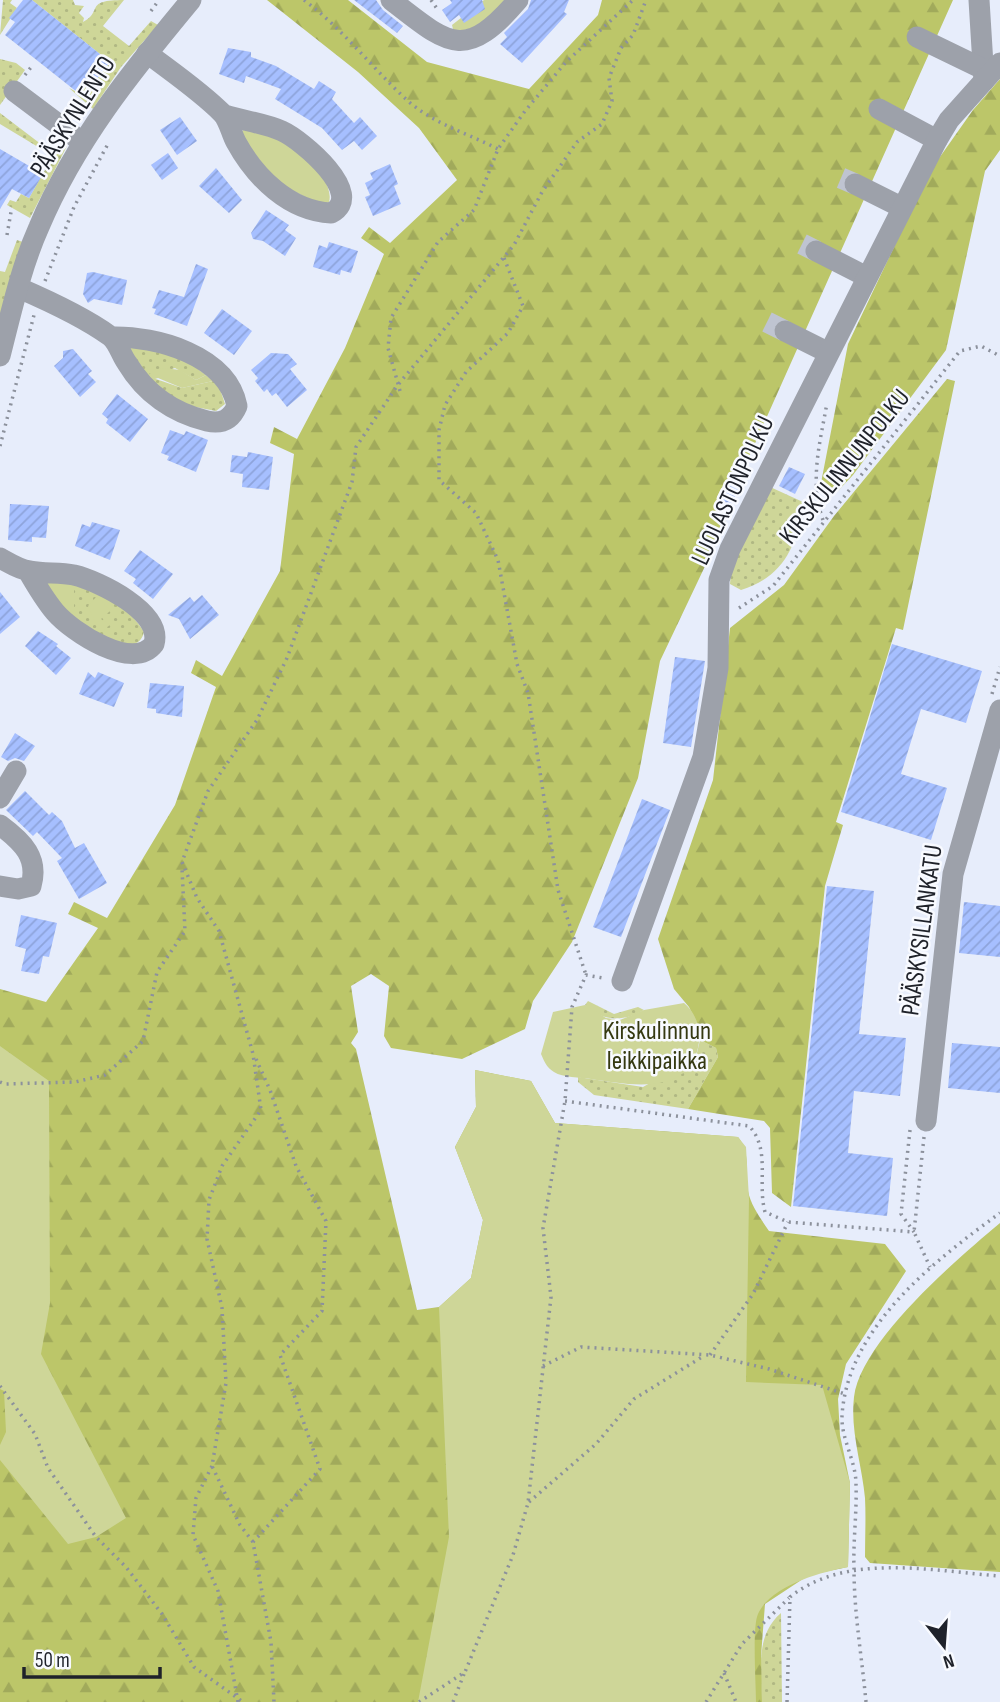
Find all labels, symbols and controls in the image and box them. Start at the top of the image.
street label: PÄÄSKYNLENTO [24,51,123,183]
street label: KIRSKULINNUNPOLKU [773,383,917,551]
street label: LUOLASTONPOLKU [685,411,781,570]
street label: PÄÄSKYSILLANKATU [895,843,950,1018]
park label: Kirskulinnun leikkipaikka [603,1016,711,1077]
north arrow [909,1611,979,1681]
scale bar [24,1636,161,1680]
text: 50 m [35,1648,70,1673]
text: N [940,1648,957,1673]

